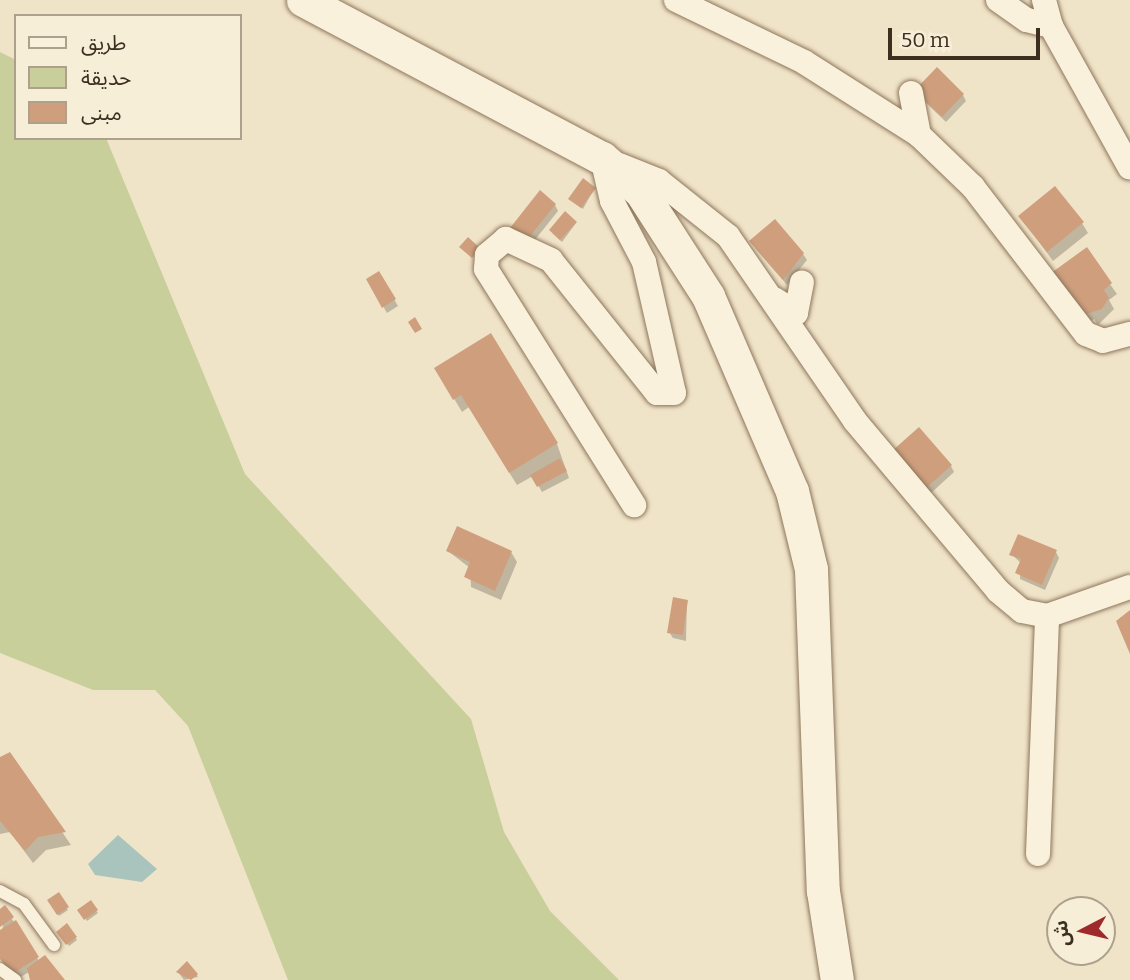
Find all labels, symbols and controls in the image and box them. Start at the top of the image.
legend [14,14,242,140]
scale bar [892,14,1044,58]
text: 50 m [901,27,950,53]
text: طريق [81,30,126,56]
text: حديقة [81,65,131,91]
text: مبنى [81,100,122,126]
north arrow [1046,896,1116,966]
text: ش [1049,919,1075,948]

